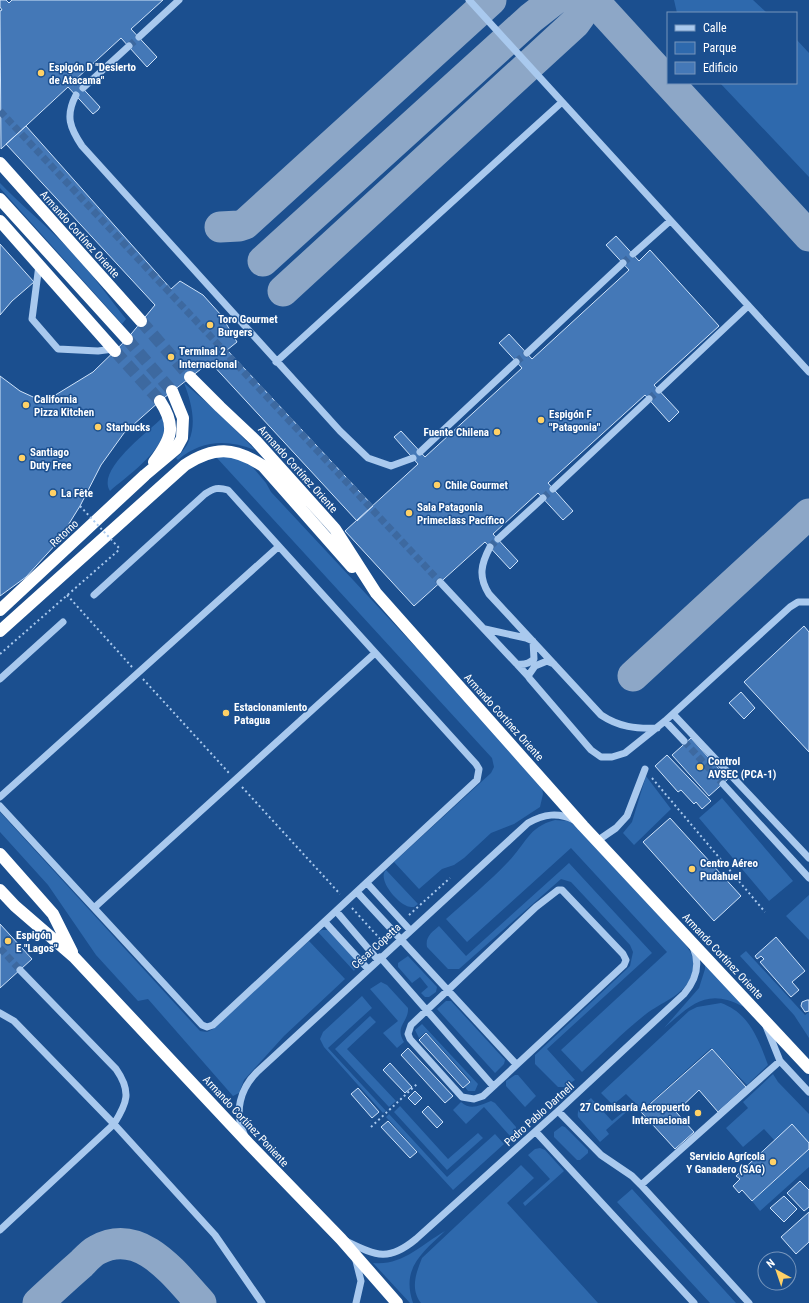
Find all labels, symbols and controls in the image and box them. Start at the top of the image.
legend [667,12,797,84]
text: Calle [703,21,727,35]
text: Parque [703,41,737,55]
place label: Espigón D "Desierto de Atacama" [49,61,136,87]
text: Edificio [703,61,738,75]
marker: Espigón D "Desierto de Atacama" [36,68,46,78]
street label: Armando Cortínez Oriente [37,188,122,280]
place label: Toro Gourmet Burgers [218,313,278,339]
marker: Toro Gourmet Burgers [205,320,215,330]
place label: Terminal 2 Internacional [179,345,237,371]
marker: Terminal 2 Internacional [166,352,176,362]
place label: California Pizza Kitchen [34,393,94,419]
marker: California Pizza Kitchen [21,400,31,410]
place label: Espigón F "Patagonia" [549,408,601,434]
marker: Espigón F "Patagonia" [536,415,546,425]
place label: Starbucks [106,421,150,434]
marker: Starbucks [93,422,103,432]
street label: Armando Cortínez Oriente [255,423,340,515]
place label: Fuente Chilena [424,426,489,439]
marker: Fuente Chilena [492,427,502,437]
place label: Santiago Duty Free [30,446,72,472]
marker: Santiago Duty Free [17,453,27,463]
place label: Chile Gourmet [445,479,508,492]
marker: Chile Gourmet [432,480,442,490]
place label: La Fête [61,487,93,500]
marker: La Fête [48,488,58,498]
place label: Sala Patagonia Primeclass Pacífico [417,501,505,527]
marker: Sala Patagonia Primeclass Pacífico [404,508,414,518]
street label: Retorno [48,517,82,550]
street label: Armando Cortínez Oriente [461,671,546,763]
place label: Estacionamiento Patagua [234,701,308,727]
marker: Estacionamiento Patagua [221,708,231,718]
place label: Control AVSEC (PCA-1) [708,755,776,781]
marker: Control AVSEC (PCA-1) [695,762,705,772]
place label: Centro Aéreo Pudahuel [700,857,758,883]
marker: Centro Aéreo Pudahuel [687,864,697,874]
street label: Armando Cortínez Oriente [680,911,766,1002]
street label: César Copetta [349,921,404,972]
place label: Espigón E "Lagos" [16,929,58,955]
marker: Espigón E "Lagos" [3,936,13,946]
street label: Armando Cortínez Poniente [200,1073,291,1169]
street label: Pedro Pablo Dartnell [502,1080,577,1149]
place label: 27 Comisaría Aeropuerto Internacional [580,1101,691,1127]
marker: 27 Comisaría Aeropuerto Internacional [693,1108,703,1118]
place label: Servicio Agrícola Y Ganadero (SAG) [686,1150,765,1176]
marker: Servicio Agrícola Y Ganadero (SAG) [768,1157,778,1167]
north arrow [757,1251,797,1291]
text: N [764,1256,778,1271]

